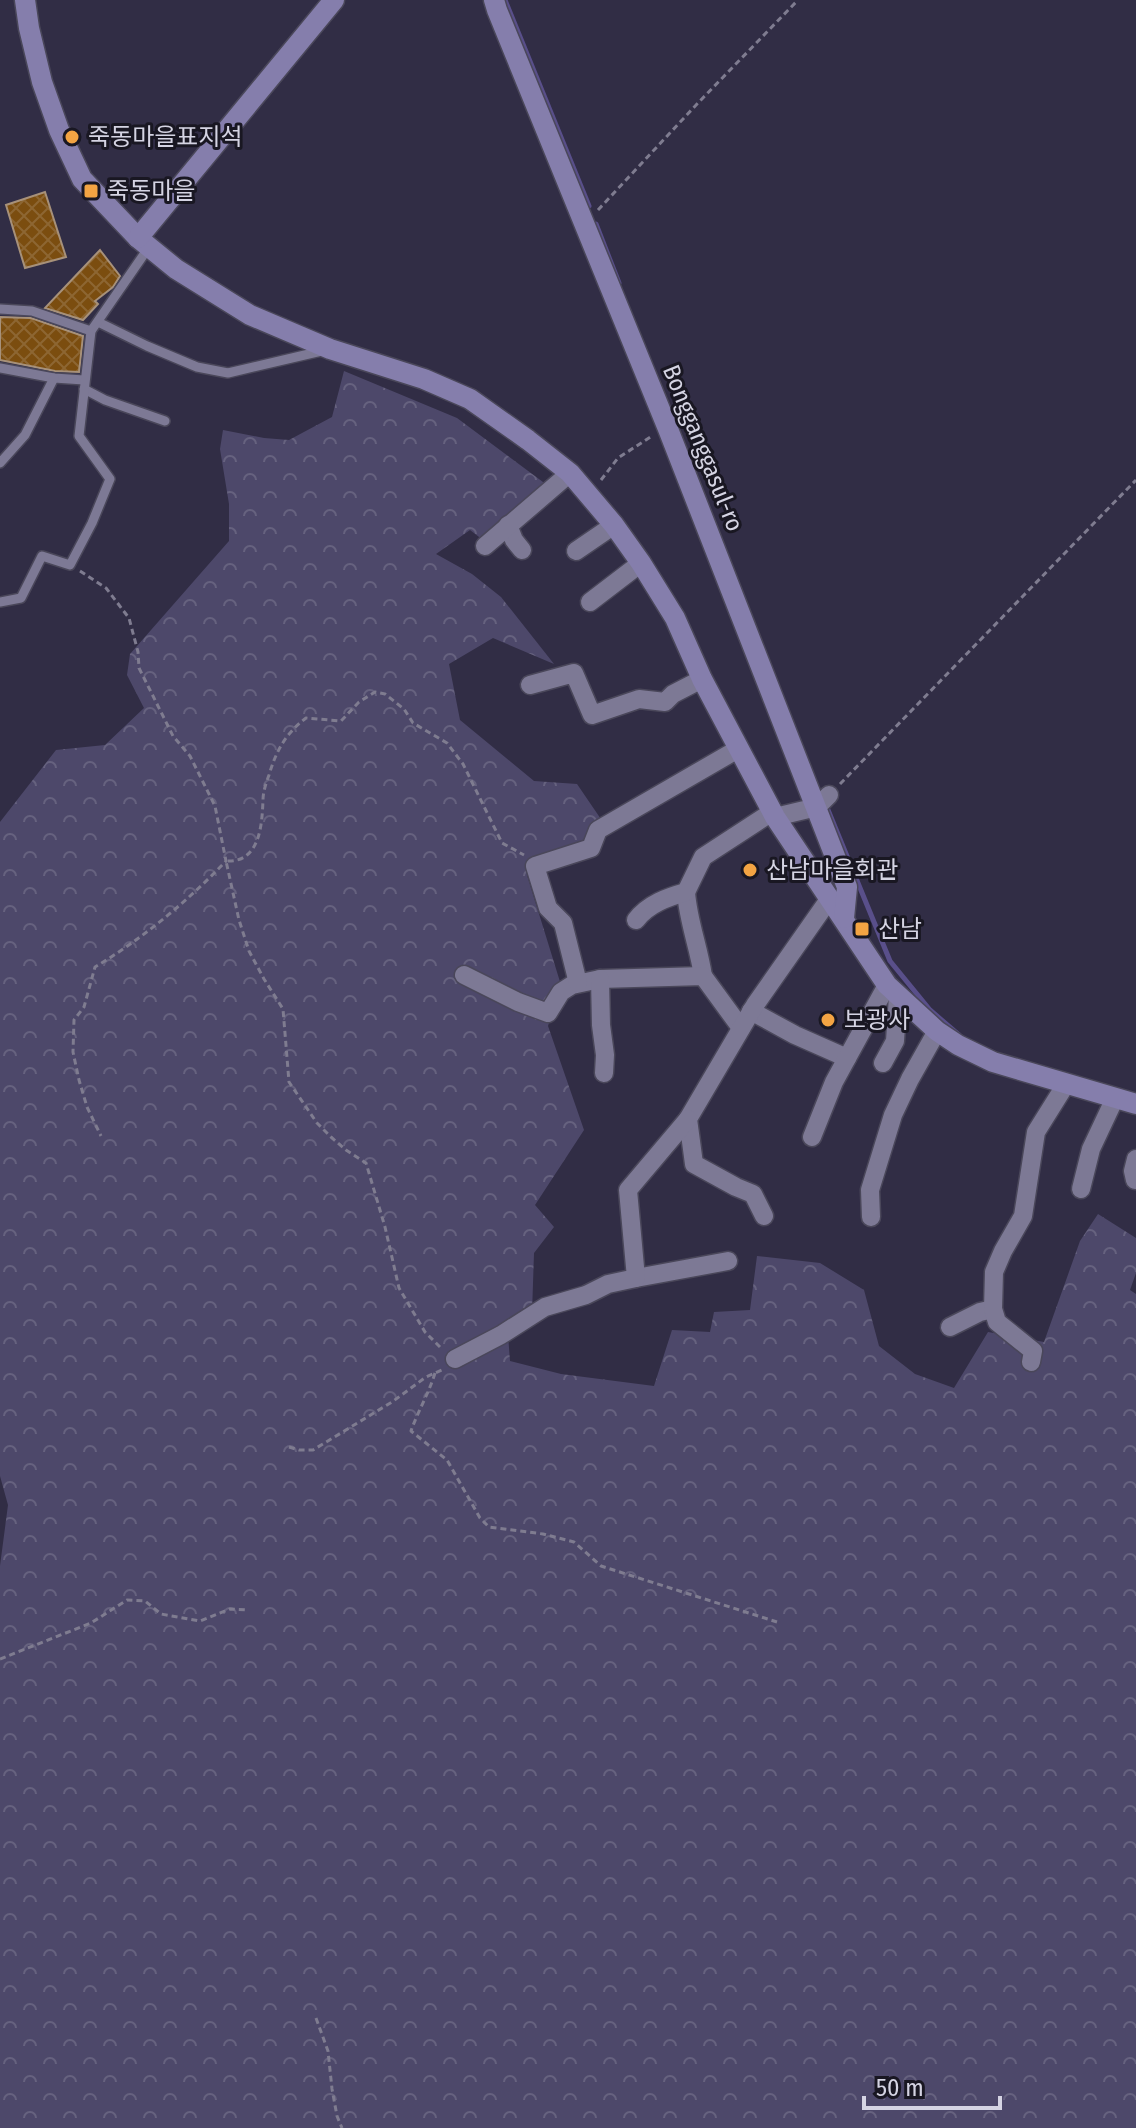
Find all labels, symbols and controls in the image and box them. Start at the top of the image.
place label: 죽동마을표지석 [88,123,243,151]
marker: 죽동마을표지석 [63,128,81,146]
place label: 죽동마을 [107,177,195,205]
marker: 죽동마을 [82,182,100,200]
street label: Bongganggasul-ro [657,361,749,535]
place label: 산남마을회관 [766,856,898,884]
marker: 산남마을회관 [741,861,759,879]
place label: 산남 [878,915,922,943]
marker: 산남 [853,920,871,938]
place label: 보광사 [844,1006,910,1034]
marker: 보광사 [819,1011,837,1029]
scale bar [864,2060,1000,2110]
text: 50 m [876,2074,924,2102]

